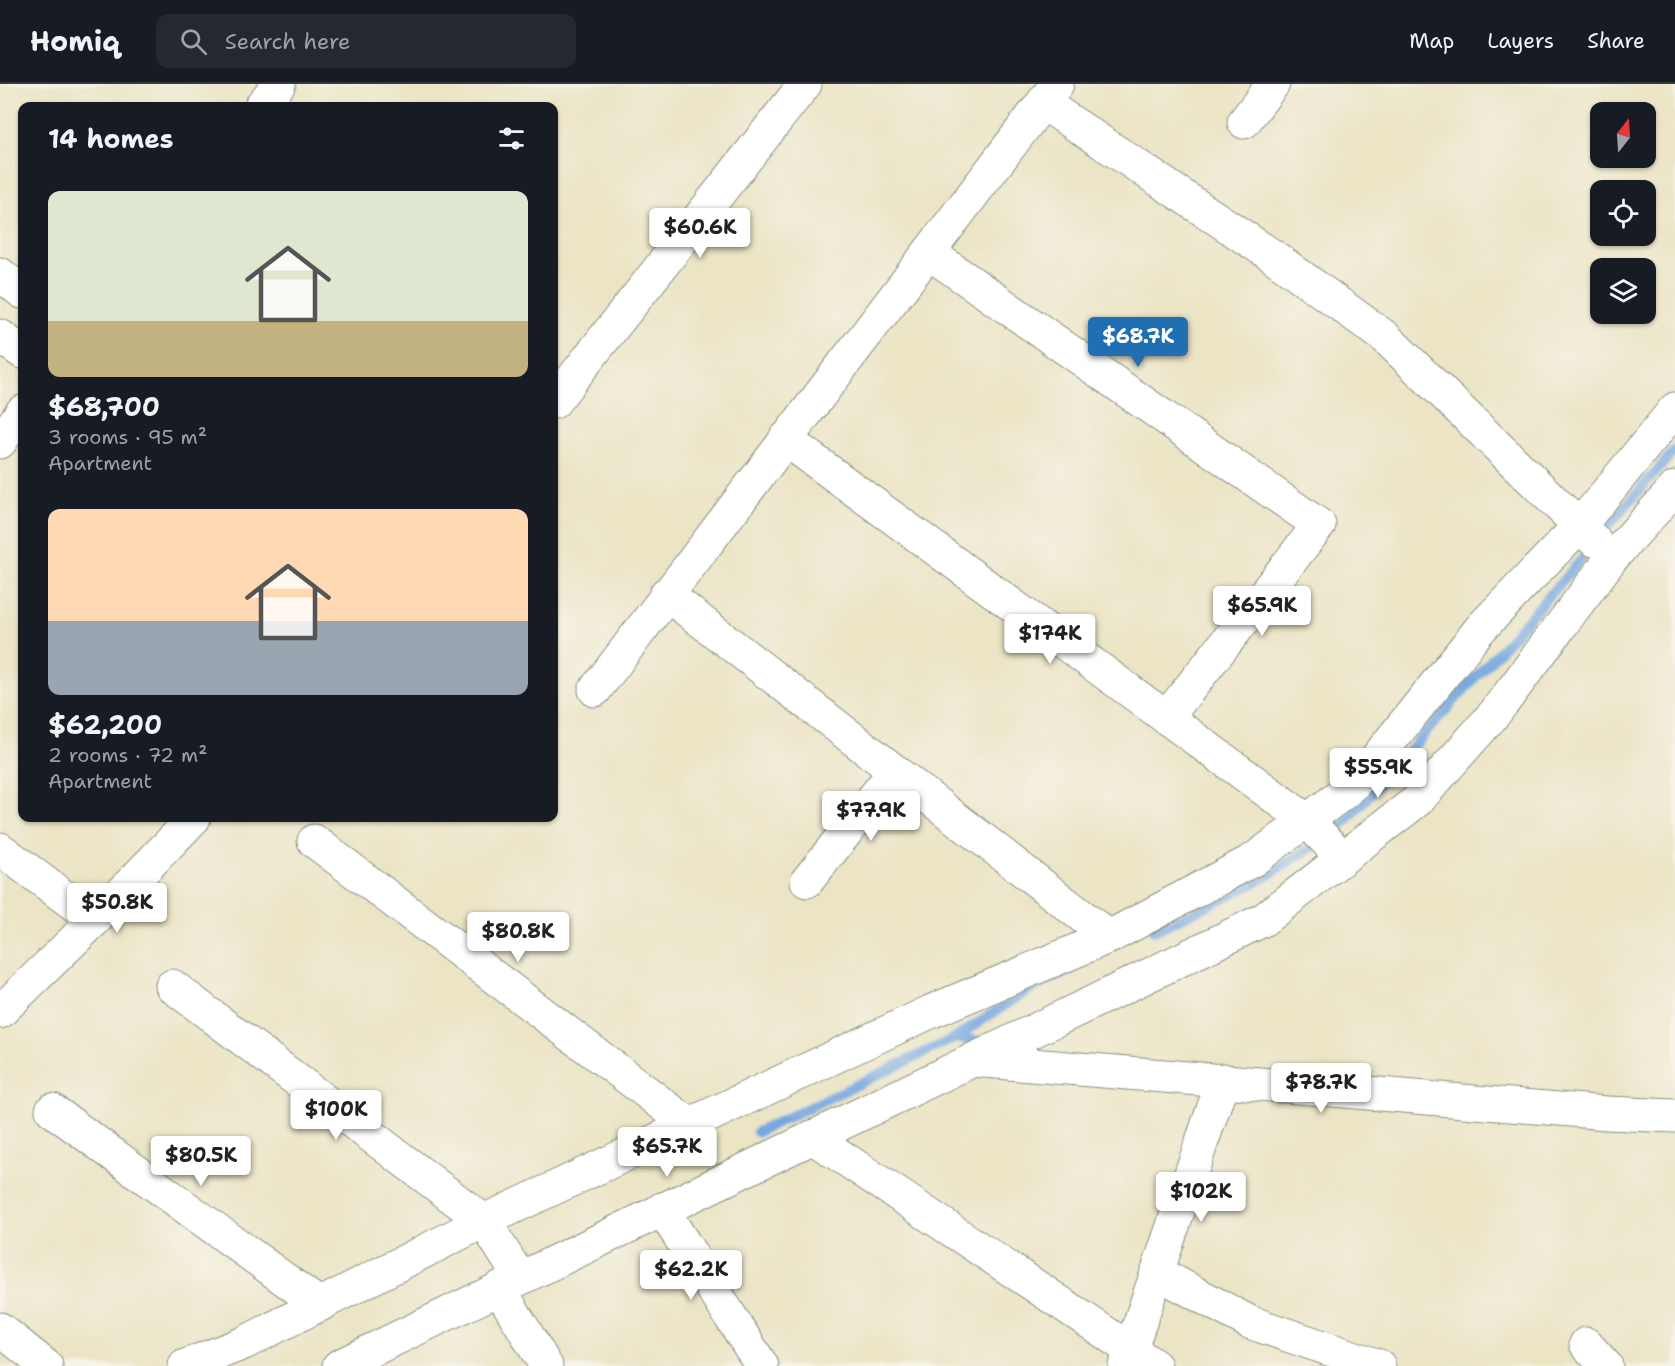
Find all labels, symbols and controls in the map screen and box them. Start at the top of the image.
search box [156,14,576,68]
text: Homiq [30,22,120,60]
icon: search [177,25,210,58]
text: Search here [225,27,351,56]
text: Map [1409,27,1454,55]
text: Layers [1487,27,1554,55]
text: Share [1587,27,1645,55]
north arrow [1590,102,1656,168]
map controls [1590,102,1656,324]
text: 14 homes [48,121,174,156]
icon: filters [495,122,528,155]
button: locate [1590,180,1656,246]
pin: $60.6K [651,208,749,259]
text: $60.6K [663,214,737,240]
icon: home [234,230,342,338]
button: layers [1590,258,1656,324]
pin: $68.7K [1089,317,1187,368]
text: $68.7K [1102,323,1174,349]
text: $68,700 [48,389,160,424]
text: 3 rooms · 95 m² [48,424,207,450]
text: Apartment [48,450,152,476]
icon: home [234,548,342,656]
pin: $65.9K [1213,586,1311,637]
text: $65.9K [1227,592,1297,618]
pin: $174K [1008,614,1092,665]
text: $174K [1018,620,1082,646]
text: $62,200 [48,707,162,742]
text: 2 rooms · 72 m² [48,742,207,768]
pin: $55.9K [1329,748,1427,799]
text: $55.9K [1344,754,1412,780]
text: Apartment [48,768,152,794]
pin: $77.9K [822,791,920,842]
text: $77.9K [836,797,906,823]
pin: $50.8K [68,883,166,934]
text: $50.8K [81,889,153,915]
pin: $80.8K [469,912,567,963]
text: $80.8K [481,918,555,944]
pin: $78.7K [1272,1063,1370,1114]
text: $78.7K [1285,1069,1357,1095]
pin: $100K [294,1090,378,1141]
text: $100K [304,1096,368,1122]
pin: $65.7K [618,1127,716,1178]
text: $65.7K [632,1133,702,1159]
pin: $80.5K [152,1136,250,1187]
text: $80.5K [165,1142,237,1168]
pin: $102K [1159,1172,1243,1223]
text: $102K [1170,1178,1232,1204]
pin: $62.2K [642,1250,740,1301]
text: $62.2K [654,1256,728,1282]

